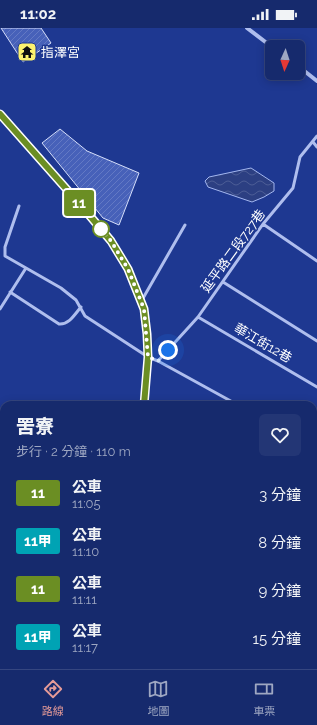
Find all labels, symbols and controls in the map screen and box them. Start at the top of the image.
text: 11:02 [20,5,56,23]
north arrow [265,40,305,80]
map controls [265,40,305,80]
temple icon: 指澤宮 [16,41,38,63]
place label: 指澤宮 [41,45,80,60]
line badge: 11 [61,190,97,216]
text: 11 [72,195,86,211]
street label: 延平路二段727巷 [198,207,268,295]
unlabelled marker [92,220,110,238]
street label: 華江街12巷 [231,320,295,366]
your location [158,340,178,360]
button: heart [259,414,301,456]
text: 罟寮 [16,415,54,437]
text: 步行 · 2 分鐘 · 110 m [16,444,131,459]
text: 公車 [72,478,102,496]
text: 11 [31,485,45,501]
text: 3 分鐘 [259,486,301,504]
text: 11:05 [72,496,101,511]
text: 公車 [72,526,102,544]
text: 11甲 [24,533,52,549]
text: 8 分鐘 [258,534,301,552]
text: 11:10 [72,544,99,559]
text: 公車 [72,574,102,592]
text: 11 [31,581,45,597]
text: 9 分鐘 [258,582,301,600]
text: 11:11 [72,592,97,607]
text: 公車 [72,622,102,640]
text: 11甲 [24,629,52,645]
text: 15 分鐘 [253,630,301,648]
text: 11:17 [72,640,98,655]
tab: 路線 [42,678,64,718]
tab: 地圖 [147,678,169,718]
tab: 車票 [253,678,275,718]

